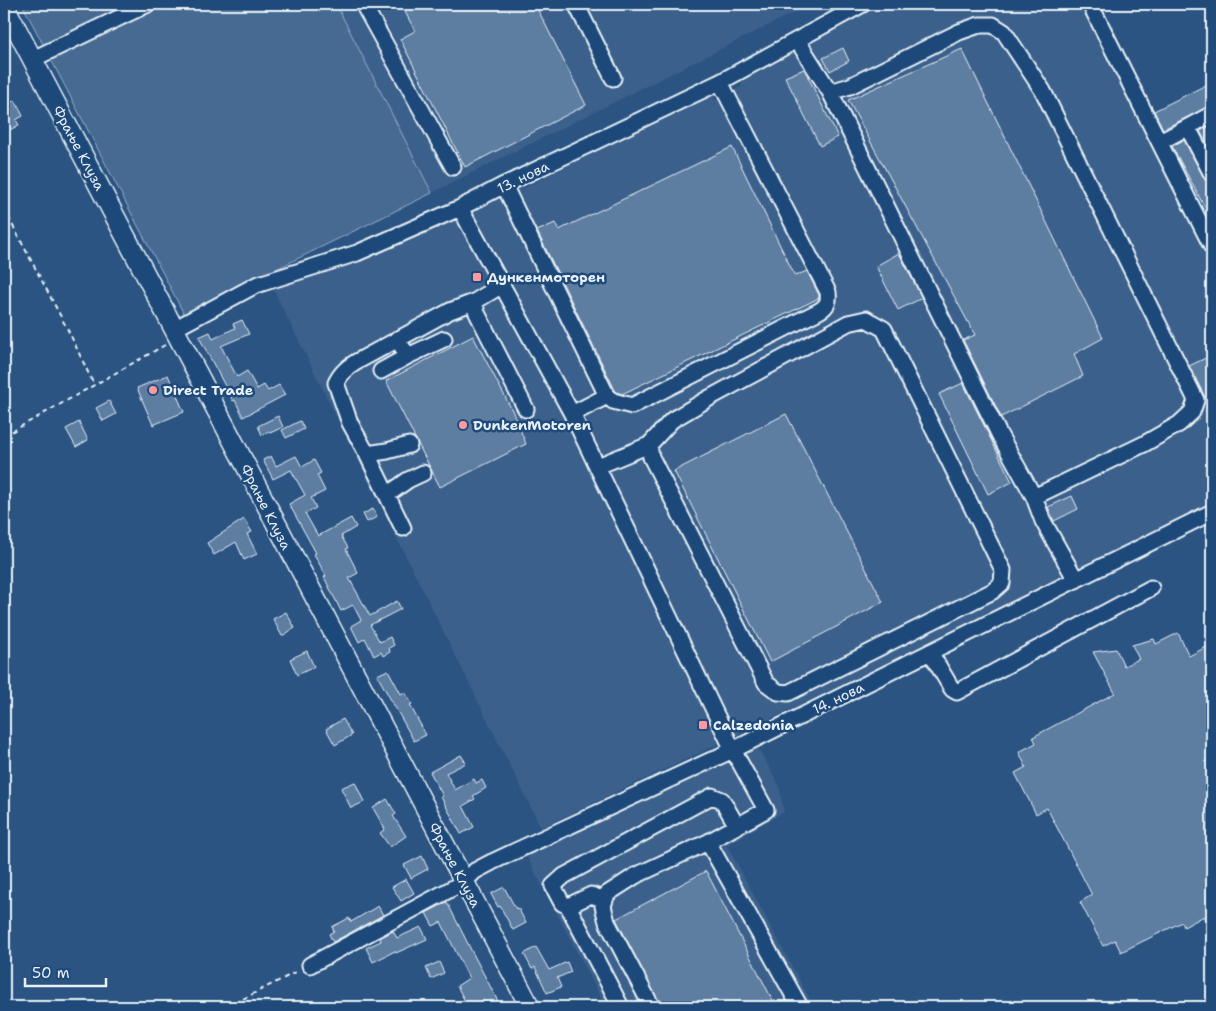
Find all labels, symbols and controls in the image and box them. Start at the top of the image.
street label: Фрање Клуза [49,102,109,194]
street label: 13. нова [494,157,552,197]
place label: Дункенмоторен [487,268,605,286]
marker: Дункенмоторен [471,271,483,283]
place label: Direct Trade [163,381,253,399]
marker: Direct Trade [147,384,159,396]
place label: DunkenMotoren [473,416,591,434]
marker: DunkenMotoren [457,419,469,431]
street label: Фрање Клуза [237,461,295,553]
street label: 14. нова [809,678,867,718]
place label: Calzedonia [713,716,795,734]
marker: Calzedonia [697,719,709,731]
street label: Фрање Клуза [425,819,485,911]
scale bar [25,956,106,988]
text: 50 m [32,963,70,983]

